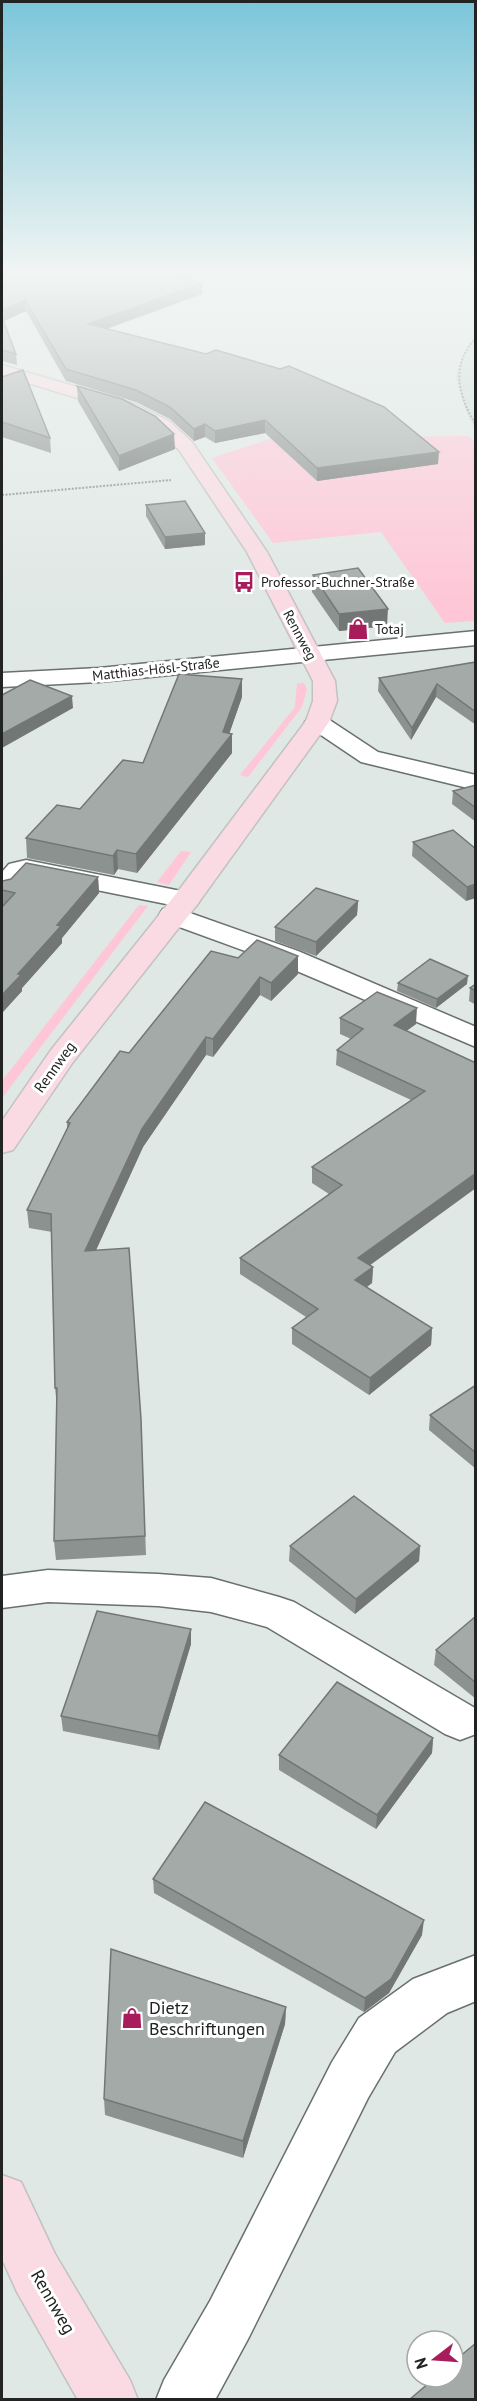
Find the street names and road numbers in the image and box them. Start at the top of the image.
street label: Rennweg [279,607,321,663]
street label: Matthias-Hösl-Straße [91,653,221,685]
street label: Rennweg [30,1037,80,1096]
street label: Rennweg [26,2266,81,2338]

